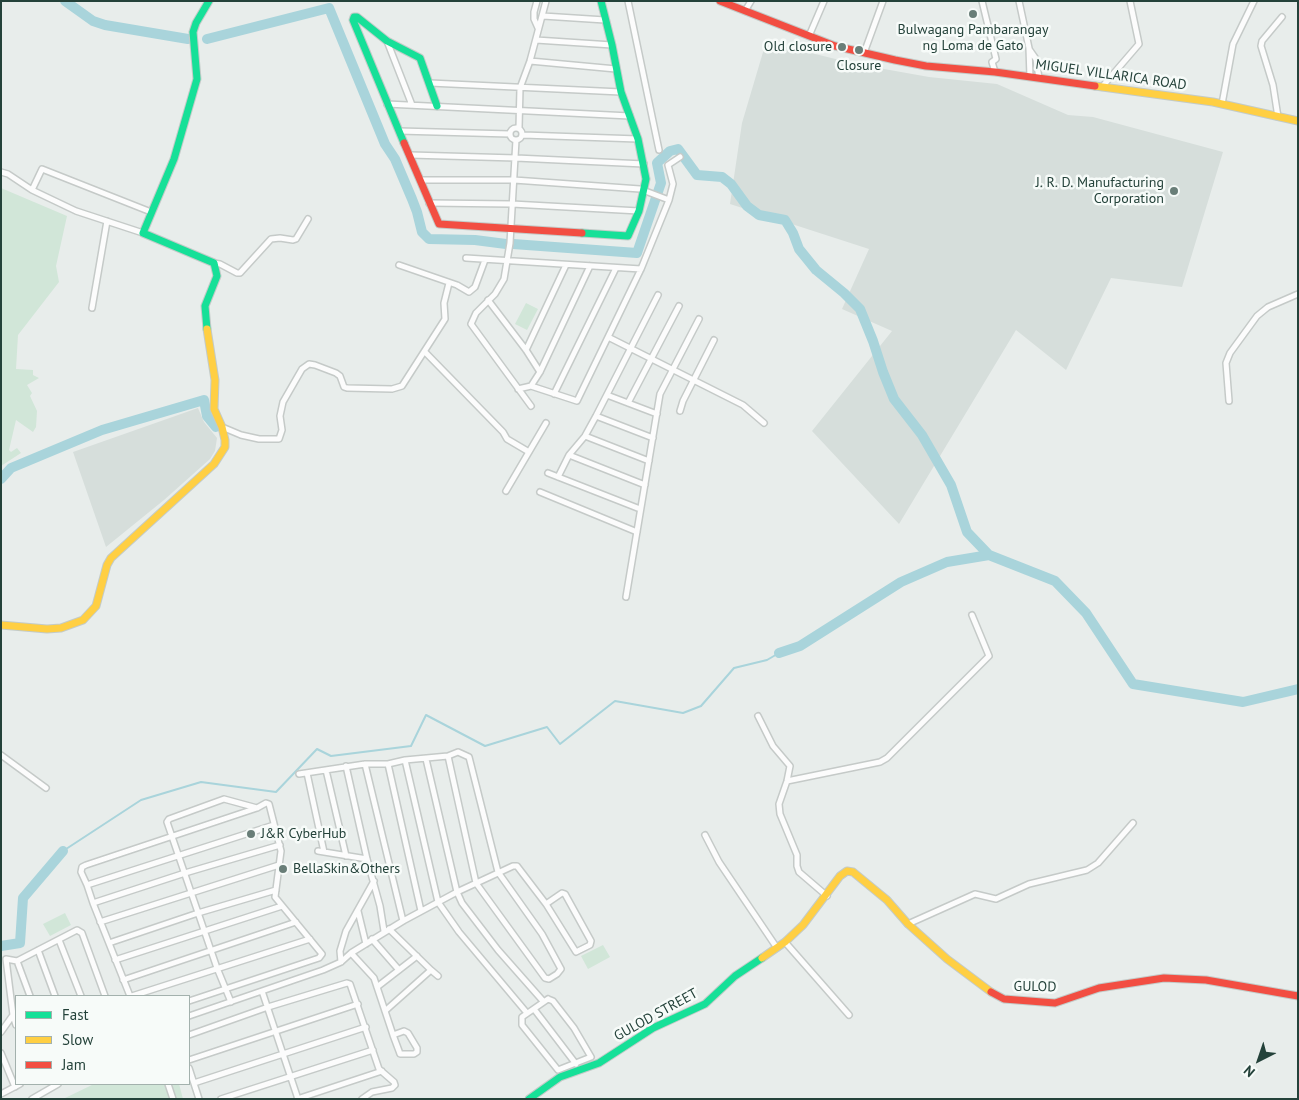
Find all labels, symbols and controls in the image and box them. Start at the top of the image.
marker: Bulwagang Pambarangay ng Loma de Gato [967,8,979,20]
place label: Bulwagang Pambarangay ng Loma de Gato [898,22,1048,54]
place label: Old closure [764,39,832,55]
marker: Old closure [836,41,848,53]
marker: Closure [853,44,865,56]
street label: MIGUEL VILLARICA ROAD [1034,56,1188,94]
place label: Closure [837,58,881,74]
place label: J. R. D. Manufacturing Corporation [1036,175,1164,208]
marker: J. R. D. Manufacturing Corporation [1168,185,1180,197]
place label: J&R CyberHub [261,826,346,842]
marker: J&R CyberHub [245,828,257,840]
place label: BellaSkin&Others [293,861,400,877]
marker: BellaSkin&Others [277,863,289,875]
street label: GULOD [1013,978,1057,996]
street label: GULOD STREET [611,985,701,1045]
legend [15,995,190,1085]
text: Fast [62,1005,89,1024]
text: Slow [62,1030,93,1049]
north arrow [1234,1035,1284,1085]
text: Jam [62,1055,86,1074]
text: N [1240,1062,1259,1081]

